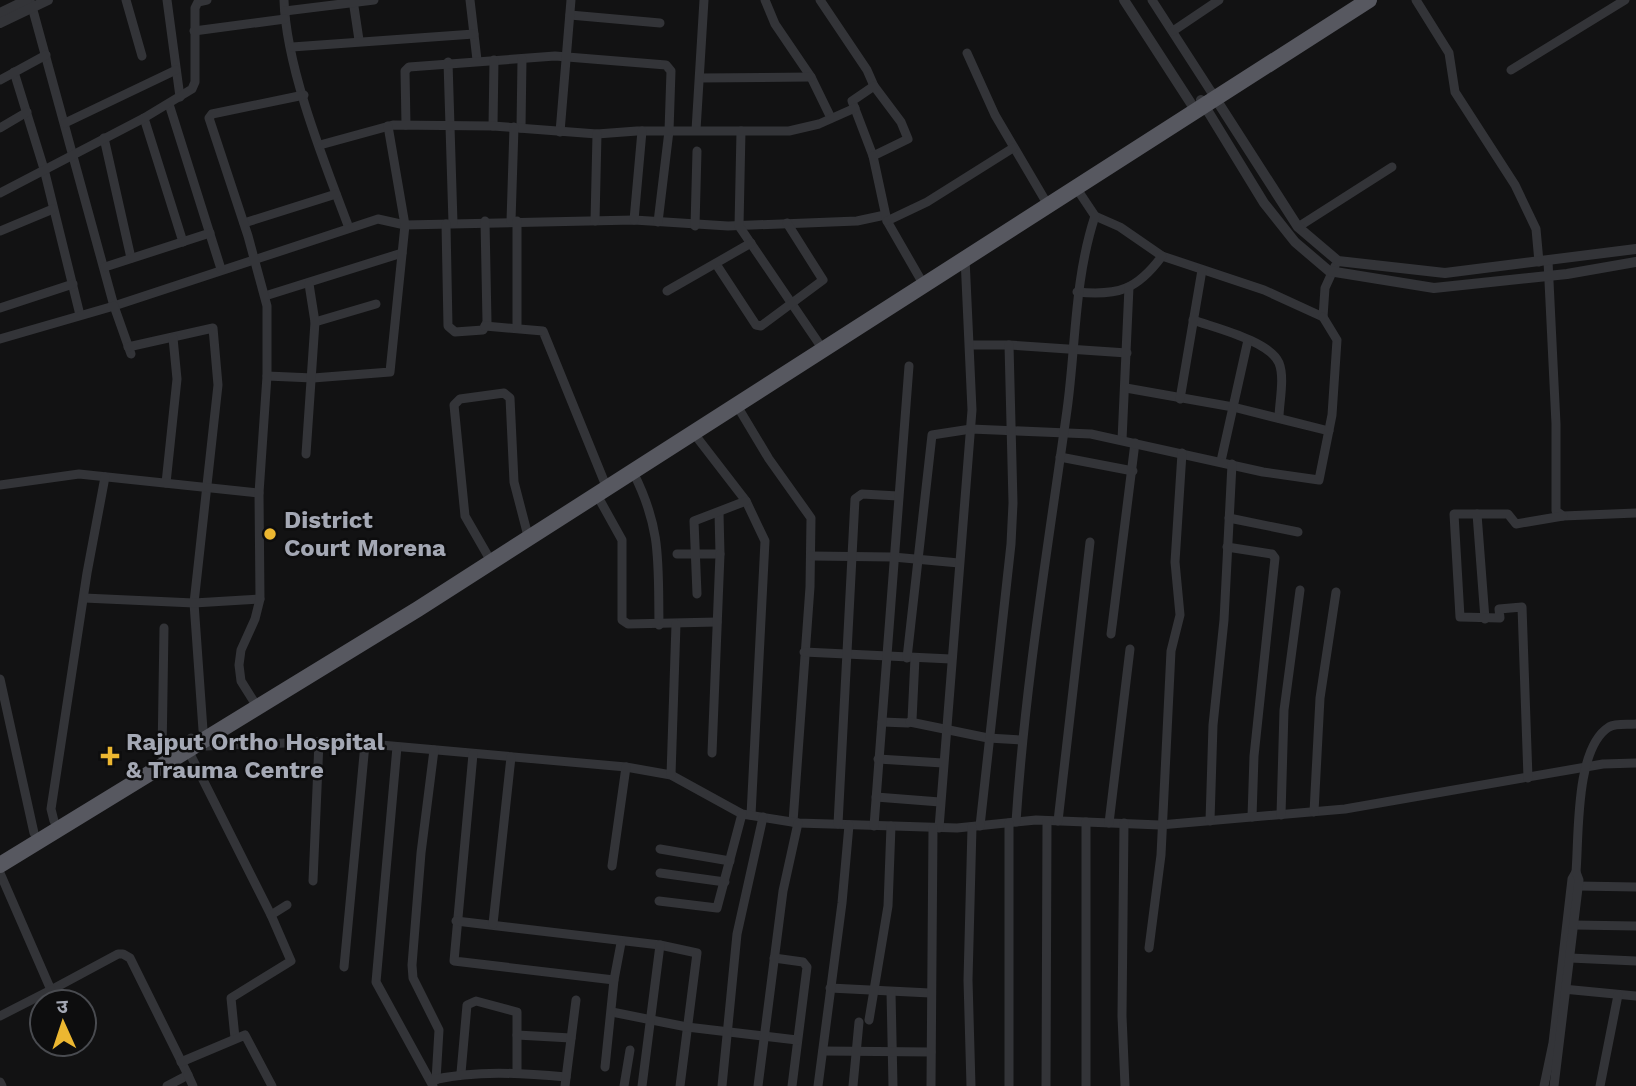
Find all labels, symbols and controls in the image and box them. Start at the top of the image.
place label: District Court Morena [284,506,446,562]
marker: District Court Morena [262,526,278,542]
place label: Rajput Ortho Hospital & Trauma Centre [126,728,385,784]
marker: Rajput Ortho Hospital & Trauma Centre [100,746,120,766]
north arrow [28,988,98,1058]
text: उ [56,995,69,1018]

